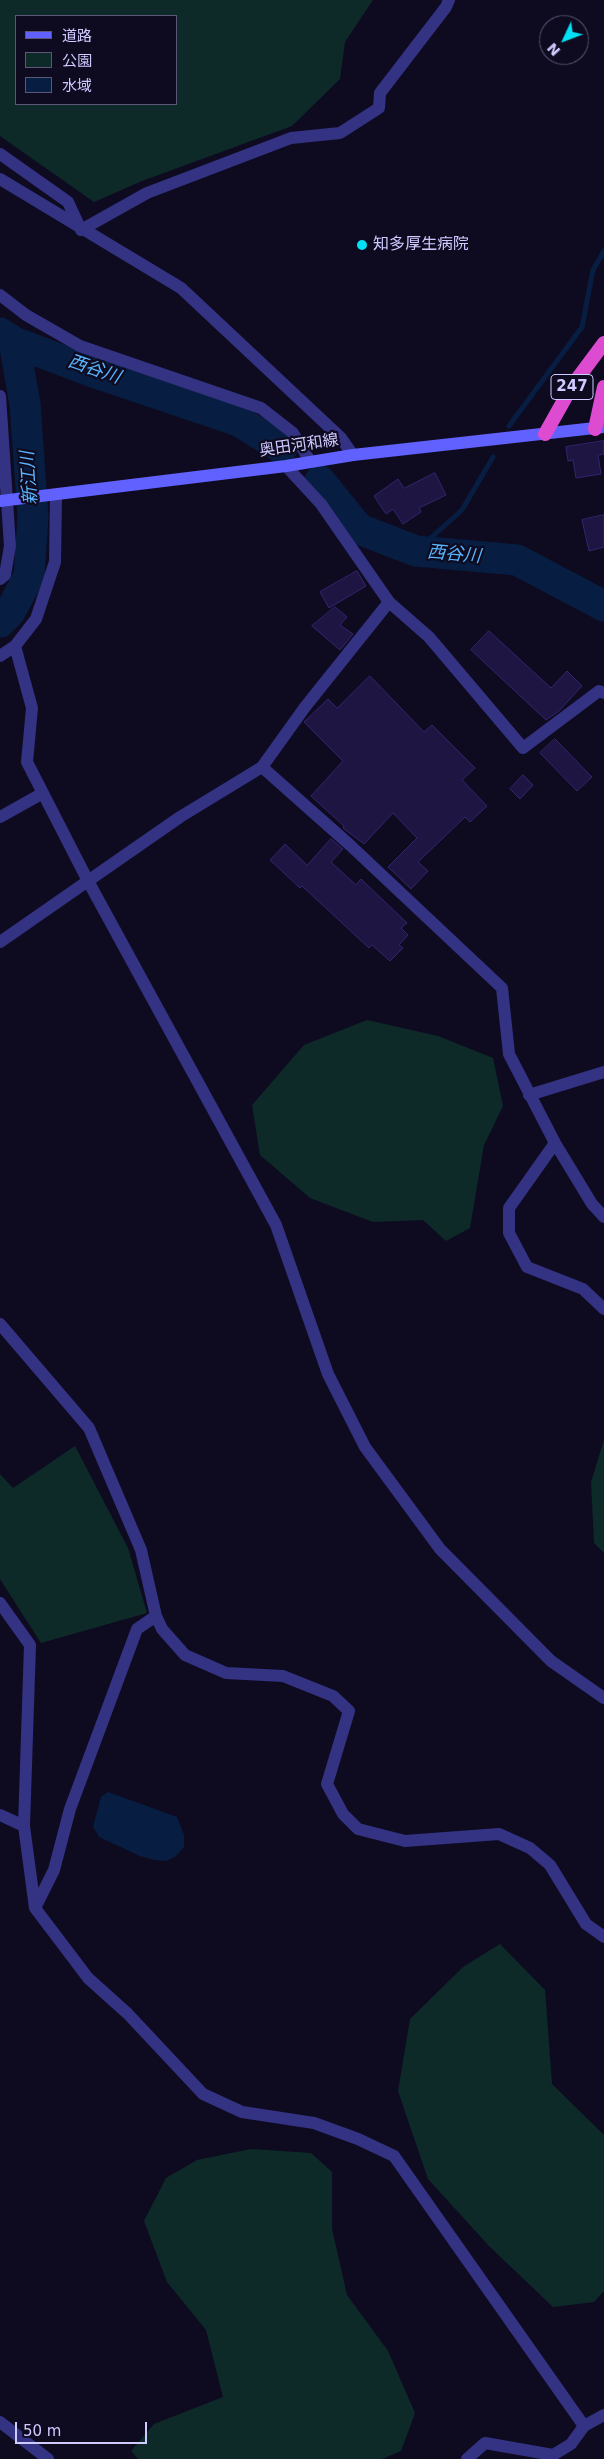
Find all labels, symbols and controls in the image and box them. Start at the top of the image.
legend [15,15,178,105]
north arrow [539,15,589,65]
text: 道路 [62,27,92,45]
text: N [544,40,564,59]
text: 公園 [62,52,92,70]
text: 水域 [62,77,92,95]
place label: 知多厚生病院 [373,235,469,255]
marker: 知多厚生病院 [355,238,369,252]
water label: 西谷川 [65,351,123,389]
road number: 247 [551,374,593,400]
street label: 奥田河和線 [258,431,340,461]
water label: 新江川 [17,450,43,506]
water label: 西谷川 [426,542,482,568]
scale bar [18,2412,150,2444]
text: 50 m [23,2422,61,2440]

